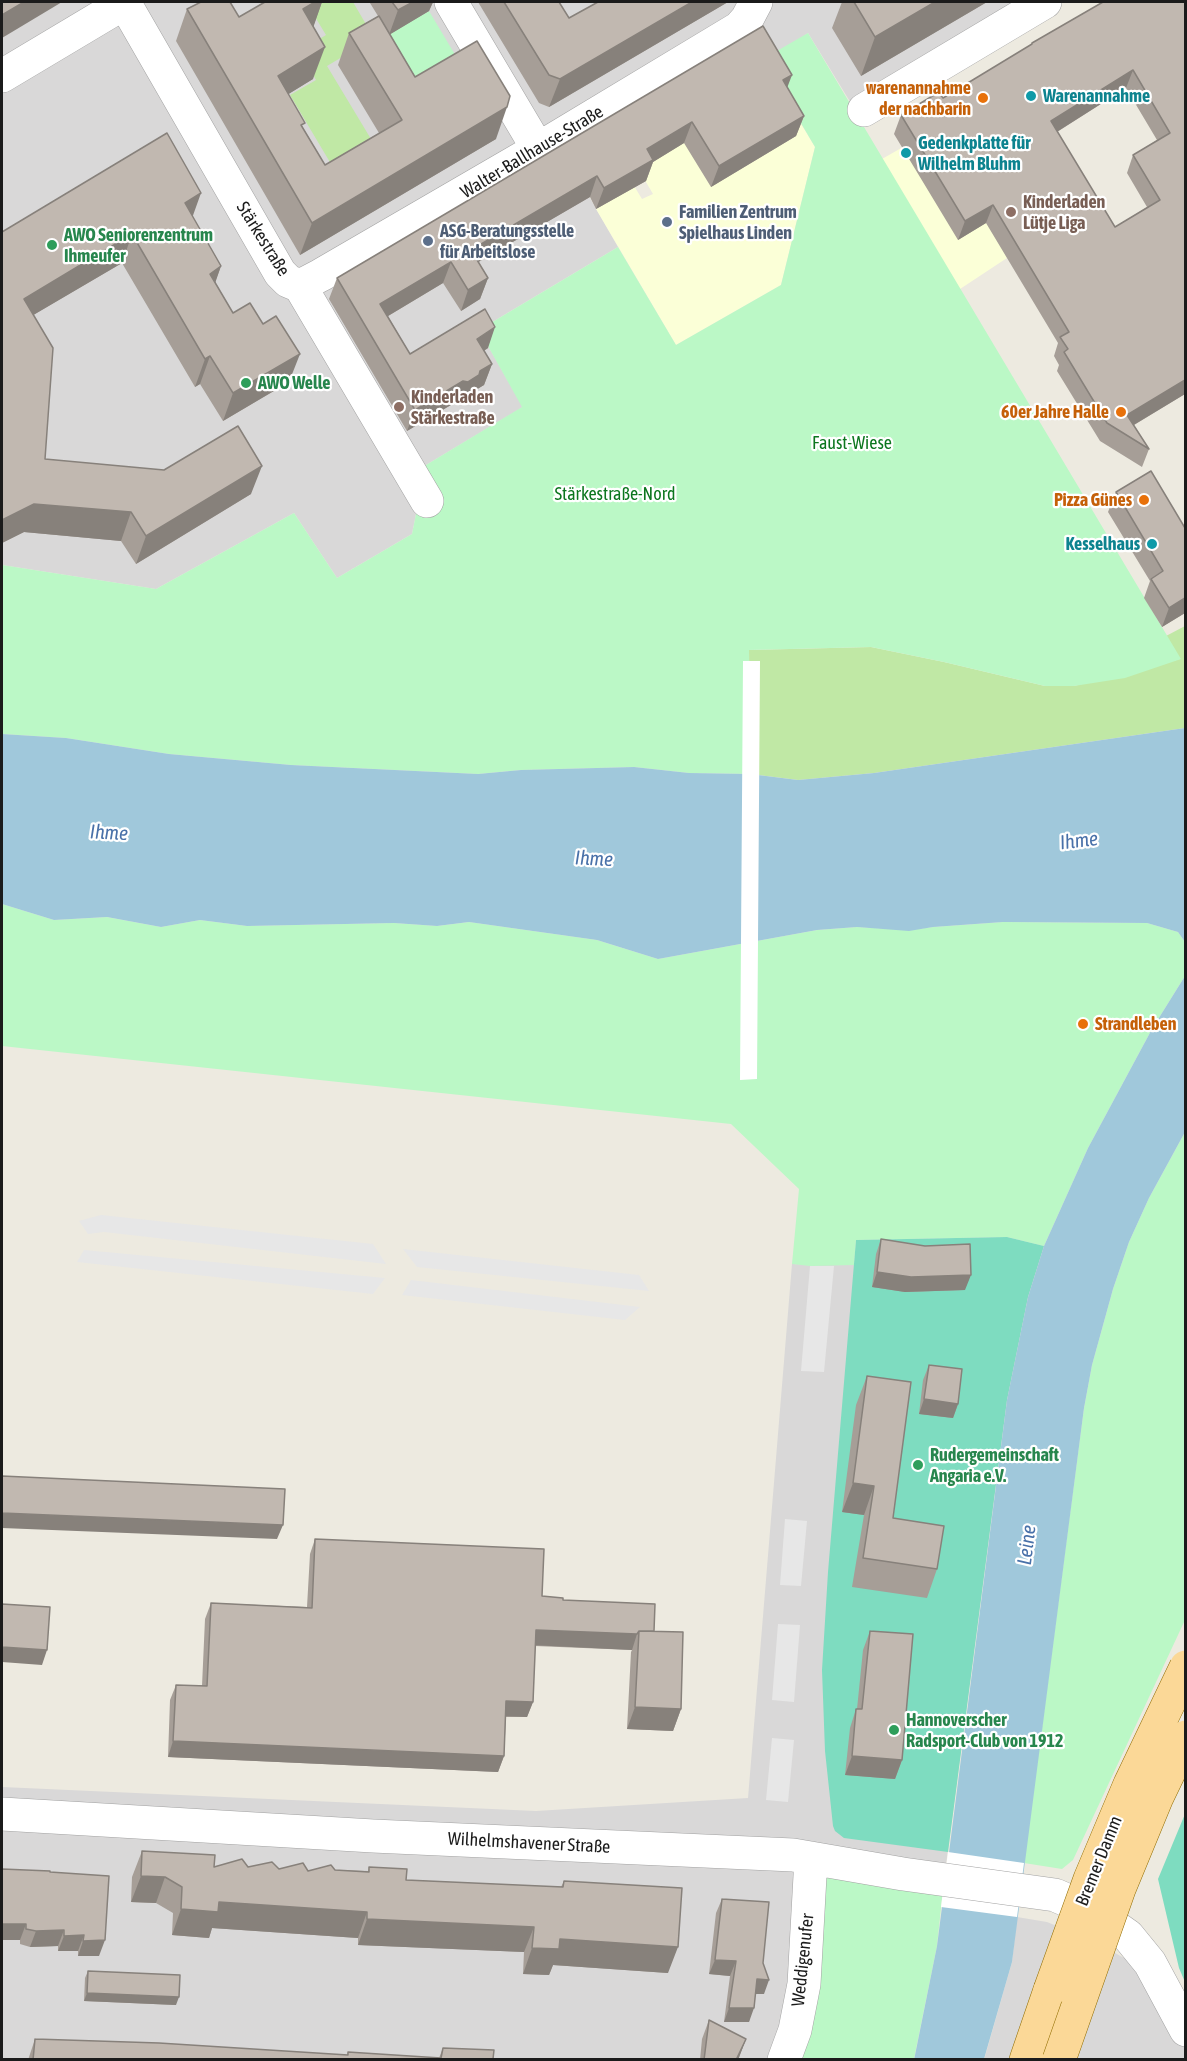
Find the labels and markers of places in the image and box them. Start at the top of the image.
place label: warenannahme der nachbarin [866,77,971,119]
place label: Warenannahme [1043,85,1150,107]
marker: Warenannahme [1024,89,1038,103]
marker: warenannahme der nachbarin [976,91,990,105]
place label: Gedenkplatte für Wilhelm Bluhm [918,132,1030,174]
marker: Gedenkplatte für Wilhelm Bluhm [899,146,913,160]
place label: Kinderladen Lütje Liga [1023,191,1105,234]
place label: Familien Zentrum Spielhaus Linden [679,201,797,244]
marker: Kinderladen Lütje Liga [1004,205,1018,219]
marker: Familien Zentrum Spielhaus Linden [660,215,674,229]
place label: ASG-Beratungsstelle für Arbeitslose [440,220,574,262]
place label: AWO Seniorenzentrum Ihmeufer [64,224,213,266]
marker: ASG-Beratungsstelle für Arbeitslose [421,234,435,248]
marker: AWO Seniorenzentrum Ihmeufer [45,238,59,252]
place label: AWO Welle [258,372,331,394]
marker: AWO Welle [239,376,253,390]
place label: Kinderladen Stärkestraße [411,386,495,428]
marker: Kinderladen Stärkestraße [392,400,406,414]
place label: 60er Jahre Halle [1001,401,1109,423]
marker: 60er Jahre Halle [1114,405,1128,419]
place label: Pizza Günes [1054,489,1132,511]
marker: Pizza Günes [1137,493,1151,507]
place label: Kesselhaus [1066,533,1140,555]
marker: Kesselhaus [1145,537,1159,551]
place label: Strandleben [1095,1013,1177,1035]
marker: Strandleben [1076,1017,1090,1031]
place label: Rudergemeinschaft Angaria e.V. [930,1444,1059,1486]
marker: Rudergemeinschaft Angaria e.V. [911,1458,925,1472]
place label: Hannoverscher Radsport-Club von 1912 [906,1709,1063,1752]
marker: Hannoverscher Radsport-Club von 1912 [887,1723,901,1737]

